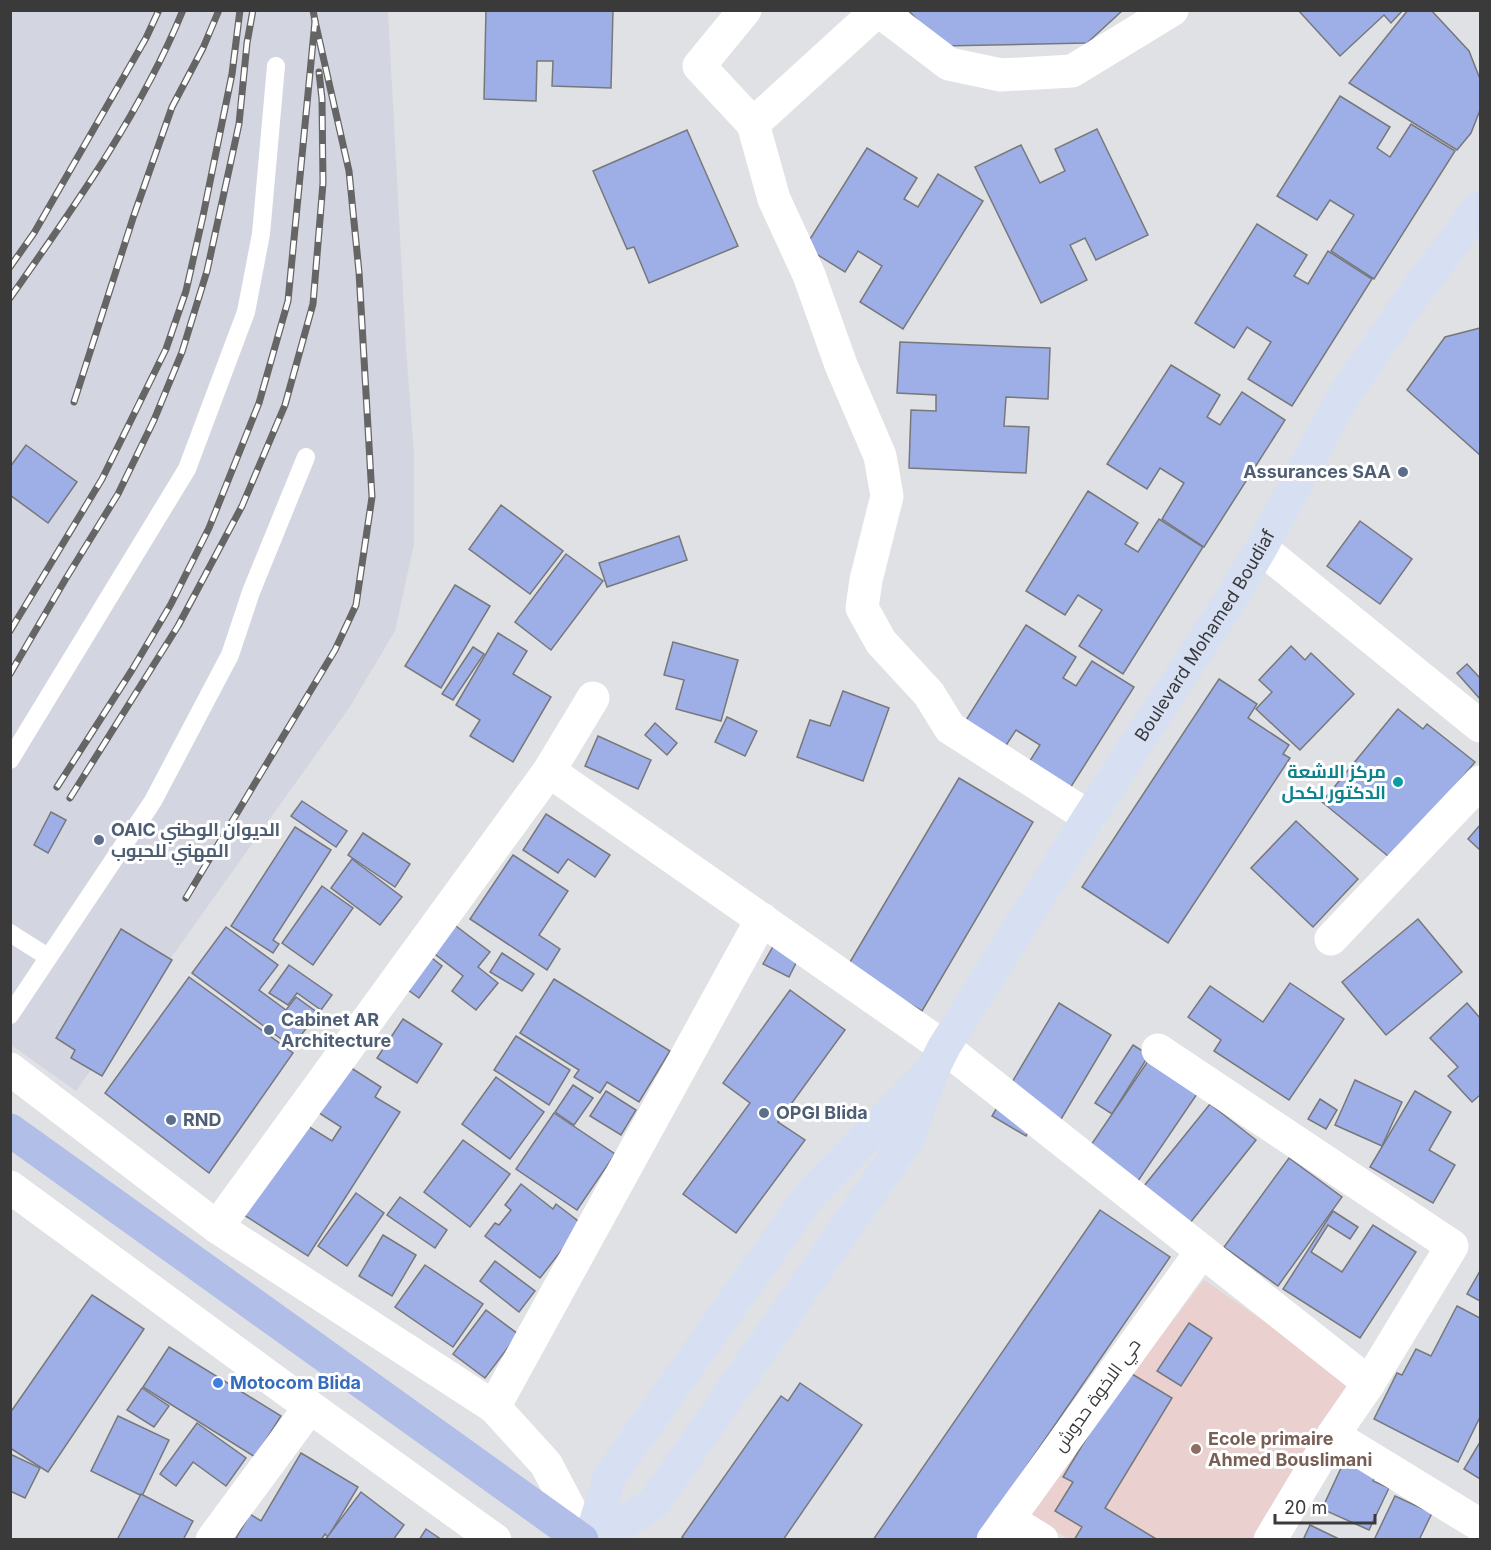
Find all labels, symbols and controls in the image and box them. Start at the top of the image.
place label: Assurances SAA [1243,461,1391,482]
marker: Assurances SAA [1396,465,1410,479]
street label: Boulevard Mohamed Boudiaf [1130,526,1279,745]
place label: مركز الاشعة الدكتور لكحل [1281,761,1386,804]
marker: مركز الاشعة الدكتور لكحل [1391,775,1405,789]
place label: OAIC الديوان الوطني المهني للحبوب [111,819,280,866]
marker: OAIC الديوان الوطني المهني للحبوب [92,833,106,847]
place label: Cabinet AR Architecture [281,1009,391,1051]
marker: Cabinet AR Architecture [262,1023,276,1037]
place label: OPGI Blida [776,1102,868,1123]
marker: OPGI Blida [757,1106,771,1120]
place label: RND [183,1109,222,1130]
marker: RND [164,1113,178,1127]
street label: حي الاخوة حدوش [1049,1334,1148,1458]
place label: Motocom Blida [230,1372,361,1393]
marker: Motocom Blida [211,1376,225,1390]
place label: Ecole primaire Ahmed Bouslimani [1208,1428,1372,1470]
marker: Ecole primaire Ahmed Bouslimani [1189,1442,1203,1456]
scale bar [1275,1487,1376,1525]
text: 20 m [1284,1497,1327,1518]

